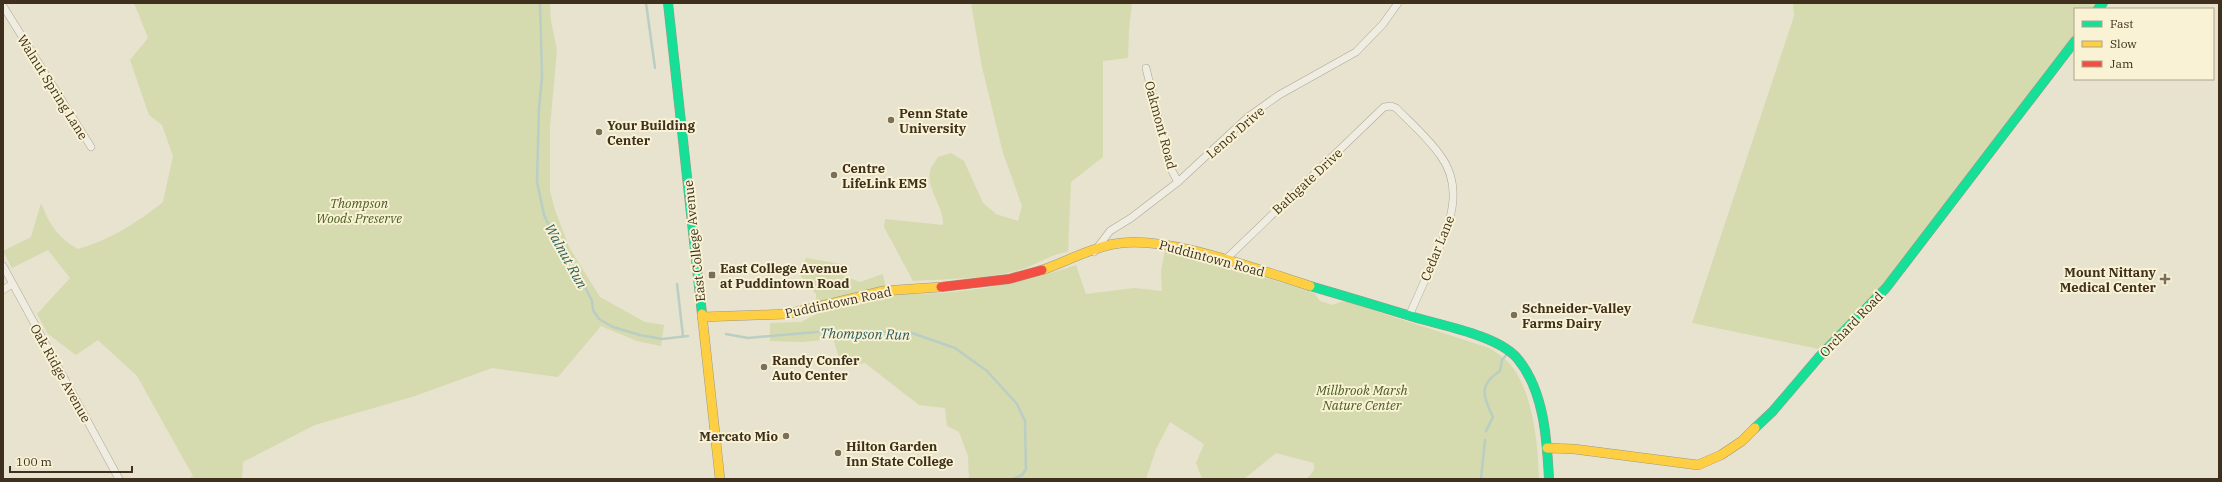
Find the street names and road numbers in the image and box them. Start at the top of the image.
street label: Walnut Spring Lane [13,32,92,143]
street label: Oakmont Road [1141,79,1180,171]
street label: Lenor Drive [1203,102,1268,162]
street label: Bathgate Drive [1269,145,1346,218]
street label: East College Avenue [680,179,709,303]
street label: Cedar Lane [1417,213,1458,283]
street label: Puddintown Road [1157,236,1267,281]
street label: Puddintown Road [783,283,893,322]
street label: Orchard Road [1816,288,1887,361]
street label: Oak Ridge Avenue [26,321,95,426]

